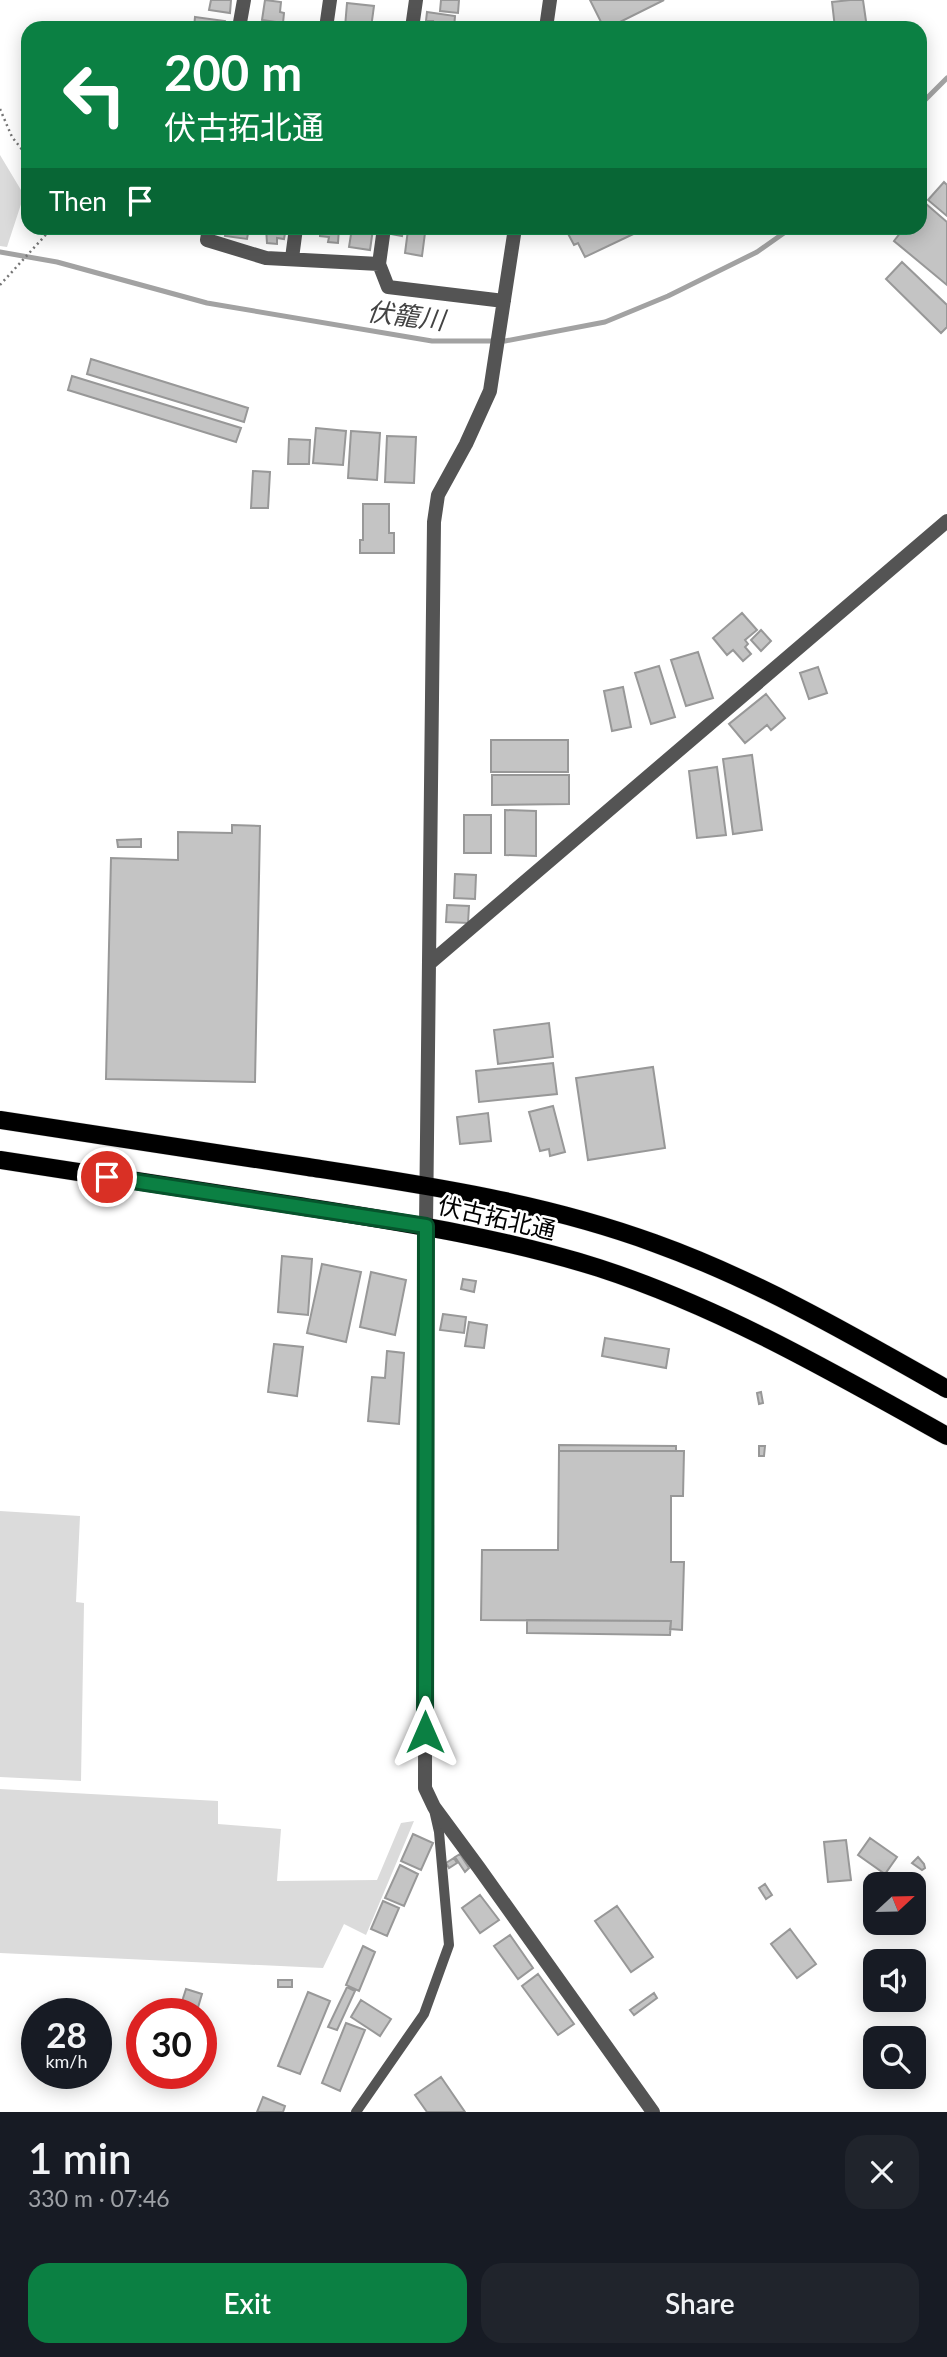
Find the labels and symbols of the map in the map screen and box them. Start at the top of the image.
water label: 伏籠川 [365,294,450,336]
pin [77,1147,137,1207]
street label: 伏古拓北通 [435,1189,559,1245]
position arrow [388,1695,462,1769]
north arrow [863,1872,926,1936]
speed limit sign: 30 [126,1998,217,2089]

